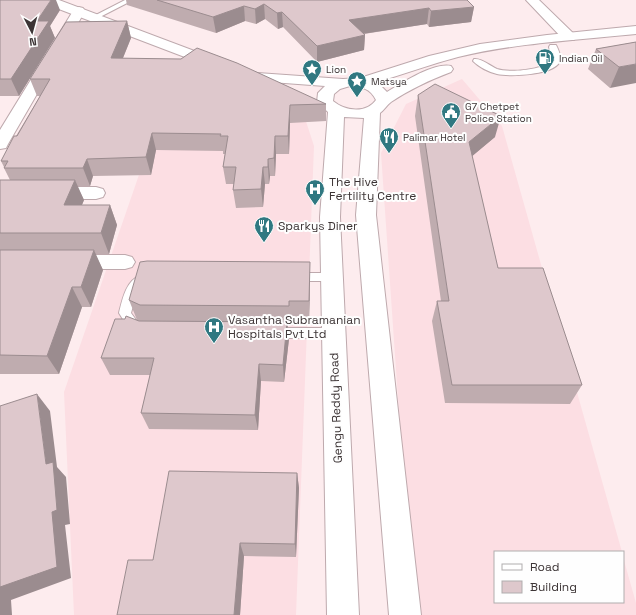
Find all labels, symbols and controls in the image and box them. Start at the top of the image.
north arrow [12,12,52,52]
text: N [29,35,37,49]
fuel station icon: Indian Oil [534,47,556,75]
place label: Indian Oil [559,52,603,65]
place icon: Lion [301,58,323,86]
place label: Lion [326,63,346,76]
place icon: Matsya [346,70,368,98]
place label: Matsya [371,75,407,88]
place label: G7 Chetpet Police Station [465,100,532,125]
public building icon: G7 Chetpet Police Station [440,101,462,129]
restaurant icon: Palimar Hotel [378,126,400,154]
place label: Palimar Hotel [403,131,466,144]
place label: The Hive Fertility Centre [329,174,416,204]
hospital icon: The Hive Fertility Centre [304,178,326,206]
restaurant icon: Sparkys Diner [253,215,275,243]
place label: Sparkys Diner [278,218,358,234]
place label: Vasantha Subramanian Hospitals Pvt Ltd [228,312,361,342]
hospital icon: Vasantha Subramanian Hospitals Pvt Ltd [203,316,225,344]
street label: Gengu Reddy Road [326,352,346,464]
legend [494,551,624,603]
text: Road [530,559,559,575]
text: Building [530,579,577,595]

